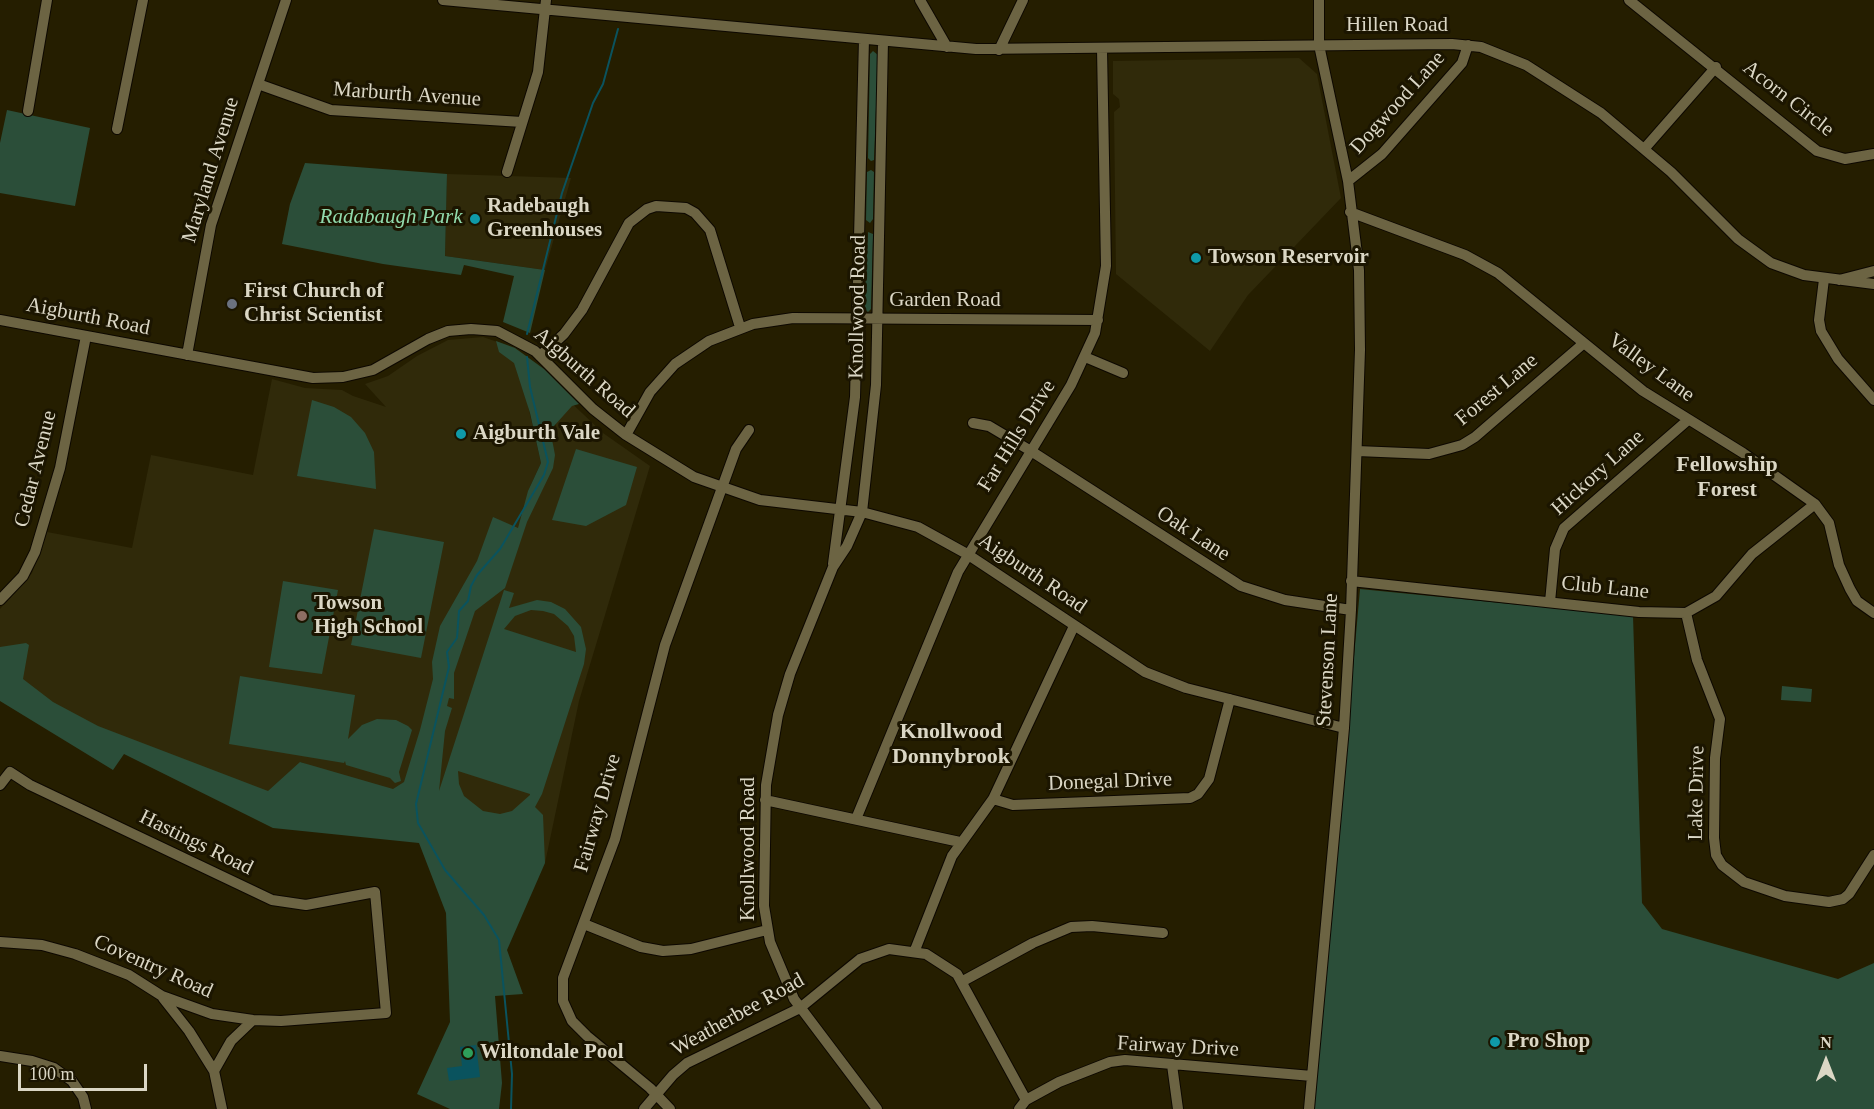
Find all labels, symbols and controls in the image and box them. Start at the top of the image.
street label: Hillen Road [1346,12,1448,38]
street label: Dogwood Lane [1345,46,1451,160]
street label: Acorn Circle [1737,56,1839,142]
street label: Marburth Avenue [332,77,482,113]
street label: Maryland Avenue [177,94,245,246]
place label: Radebaugh Greenhouses [487,194,602,244]
park label: Radabaugh Park [320,204,462,230]
marker: Radebaugh Greenhouses [468,212,482,226]
street label: Knollwood Road [844,235,872,379]
place label: Towson Reservoir [1208,245,1369,271]
marker: Towson Reservoir [1189,251,1203,265]
place label: First Church of Christ Scientist [244,279,384,329]
street label: Garden Road [889,287,1001,313]
street label: Aigburth Road [24,293,152,341]
marker: First Church of Christ Scientist [225,297,239,311]
street label: Aigburth Road [528,322,640,424]
street label: Valley Lane [1603,328,1699,408]
street label: Forest Lane [1451,348,1543,432]
street label: Far Hills Drive [973,375,1061,497]
street label: Cedar Avenue [9,408,63,530]
place label: Aigburth Vale [473,421,600,447]
street label: Hickory Lane [1546,425,1650,521]
marker: Aigburth Vale [454,427,468,441]
district label: Fellowship Forest [1676,452,1778,504]
street label: Oak Lane [1152,501,1234,567]
street label: Aigburth Road [973,528,1091,620]
street label: Club Lane [1560,571,1650,605]
place label: Towson High School [314,591,423,641]
street label: Stevenson Lane [1312,593,1344,727]
marker: Towson High School [295,609,309,623]
district label: Knollwood Donnybrook [892,719,1010,770]
street label: Lake Drive [1684,745,1710,841]
street label: Fairway Drive [569,751,627,875]
street label: Donegal Drive [1047,767,1173,797]
street label: Knollwood Road [735,777,761,921]
street label: Hastings Road [135,805,257,881]
street label: Coventry Road [90,930,216,1004]
street label: Weatherbee Road [667,968,809,1062]
place label: Pro Shop [1507,1029,1590,1055]
street label: Fairway Drive [1116,1031,1240,1063]
north arrow [1796,1031,1856,1091]
text: N [1820,1034,1832,1051]
marker: Pro Shop [1488,1035,1502,1049]
place label: Wiltondale Pool [480,1040,624,1066]
marker: Wiltondale Pool [461,1046,475,1060]
scale bar [21,1052,150,1090]
text: 100 m [29,1064,75,1084]

